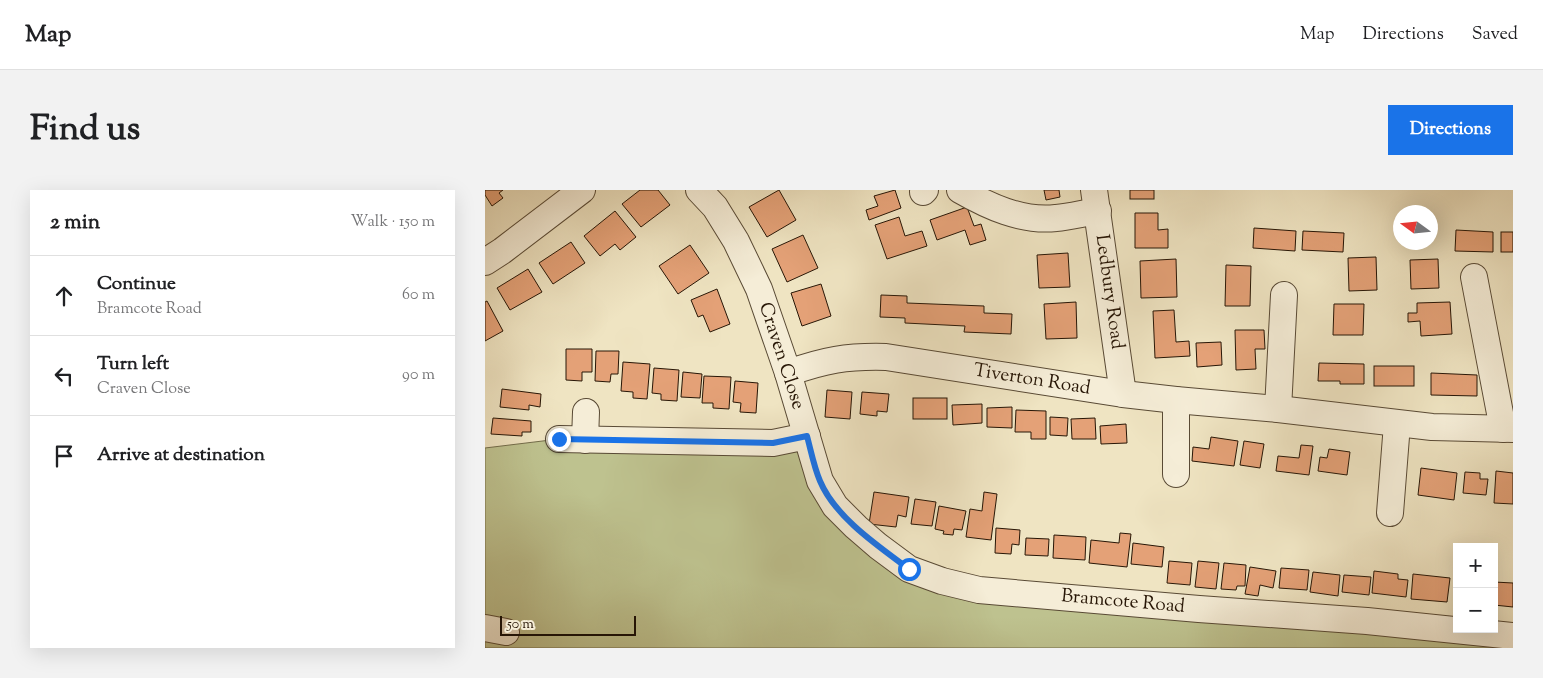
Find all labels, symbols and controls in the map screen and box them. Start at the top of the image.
text: Map [25,18,71,52]
text: Map [1300,22,1335,48]
text: Directions [1363,22,1444,48]
text: Saved [1472,22,1518,48]
text: Find us [30,105,140,156]
button: Directions [1388,105,1513,155]
north arrow [1393,205,1438,250]
text: 2 min [50,208,100,238]
text: Walk · 150 m [351,211,435,234]
street label: Ledbury Road [1088,233,1130,352]
text: Continue [97,271,176,298]
icon: ahead [50,282,78,310]
text: 60 m [402,284,435,307]
text: Bramcote Road [97,298,202,321]
street label: Craven Close [751,299,811,413]
text: Turn left [97,351,169,378]
street label: Tiverton Road [972,357,1093,403]
icon: left [50,362,78,390]
text: 90 m [402,364,435,387]
text: Craven Close [97,378,191,401]
route end [548,428,571,451]
icon: arrive [50,442,78,470]
text: Arrive at destination [97,442,265,469]
map controls [1453,543,1498,633]
button: + [1453,543,1498,588]
route start [898,558,921,581]
street label: Bramcote Road [1060,583,1186,621]
button: − [1453,588,1498,633]
scale bar [500,613,636,636]
text: 50 m [507,615,534,635]

